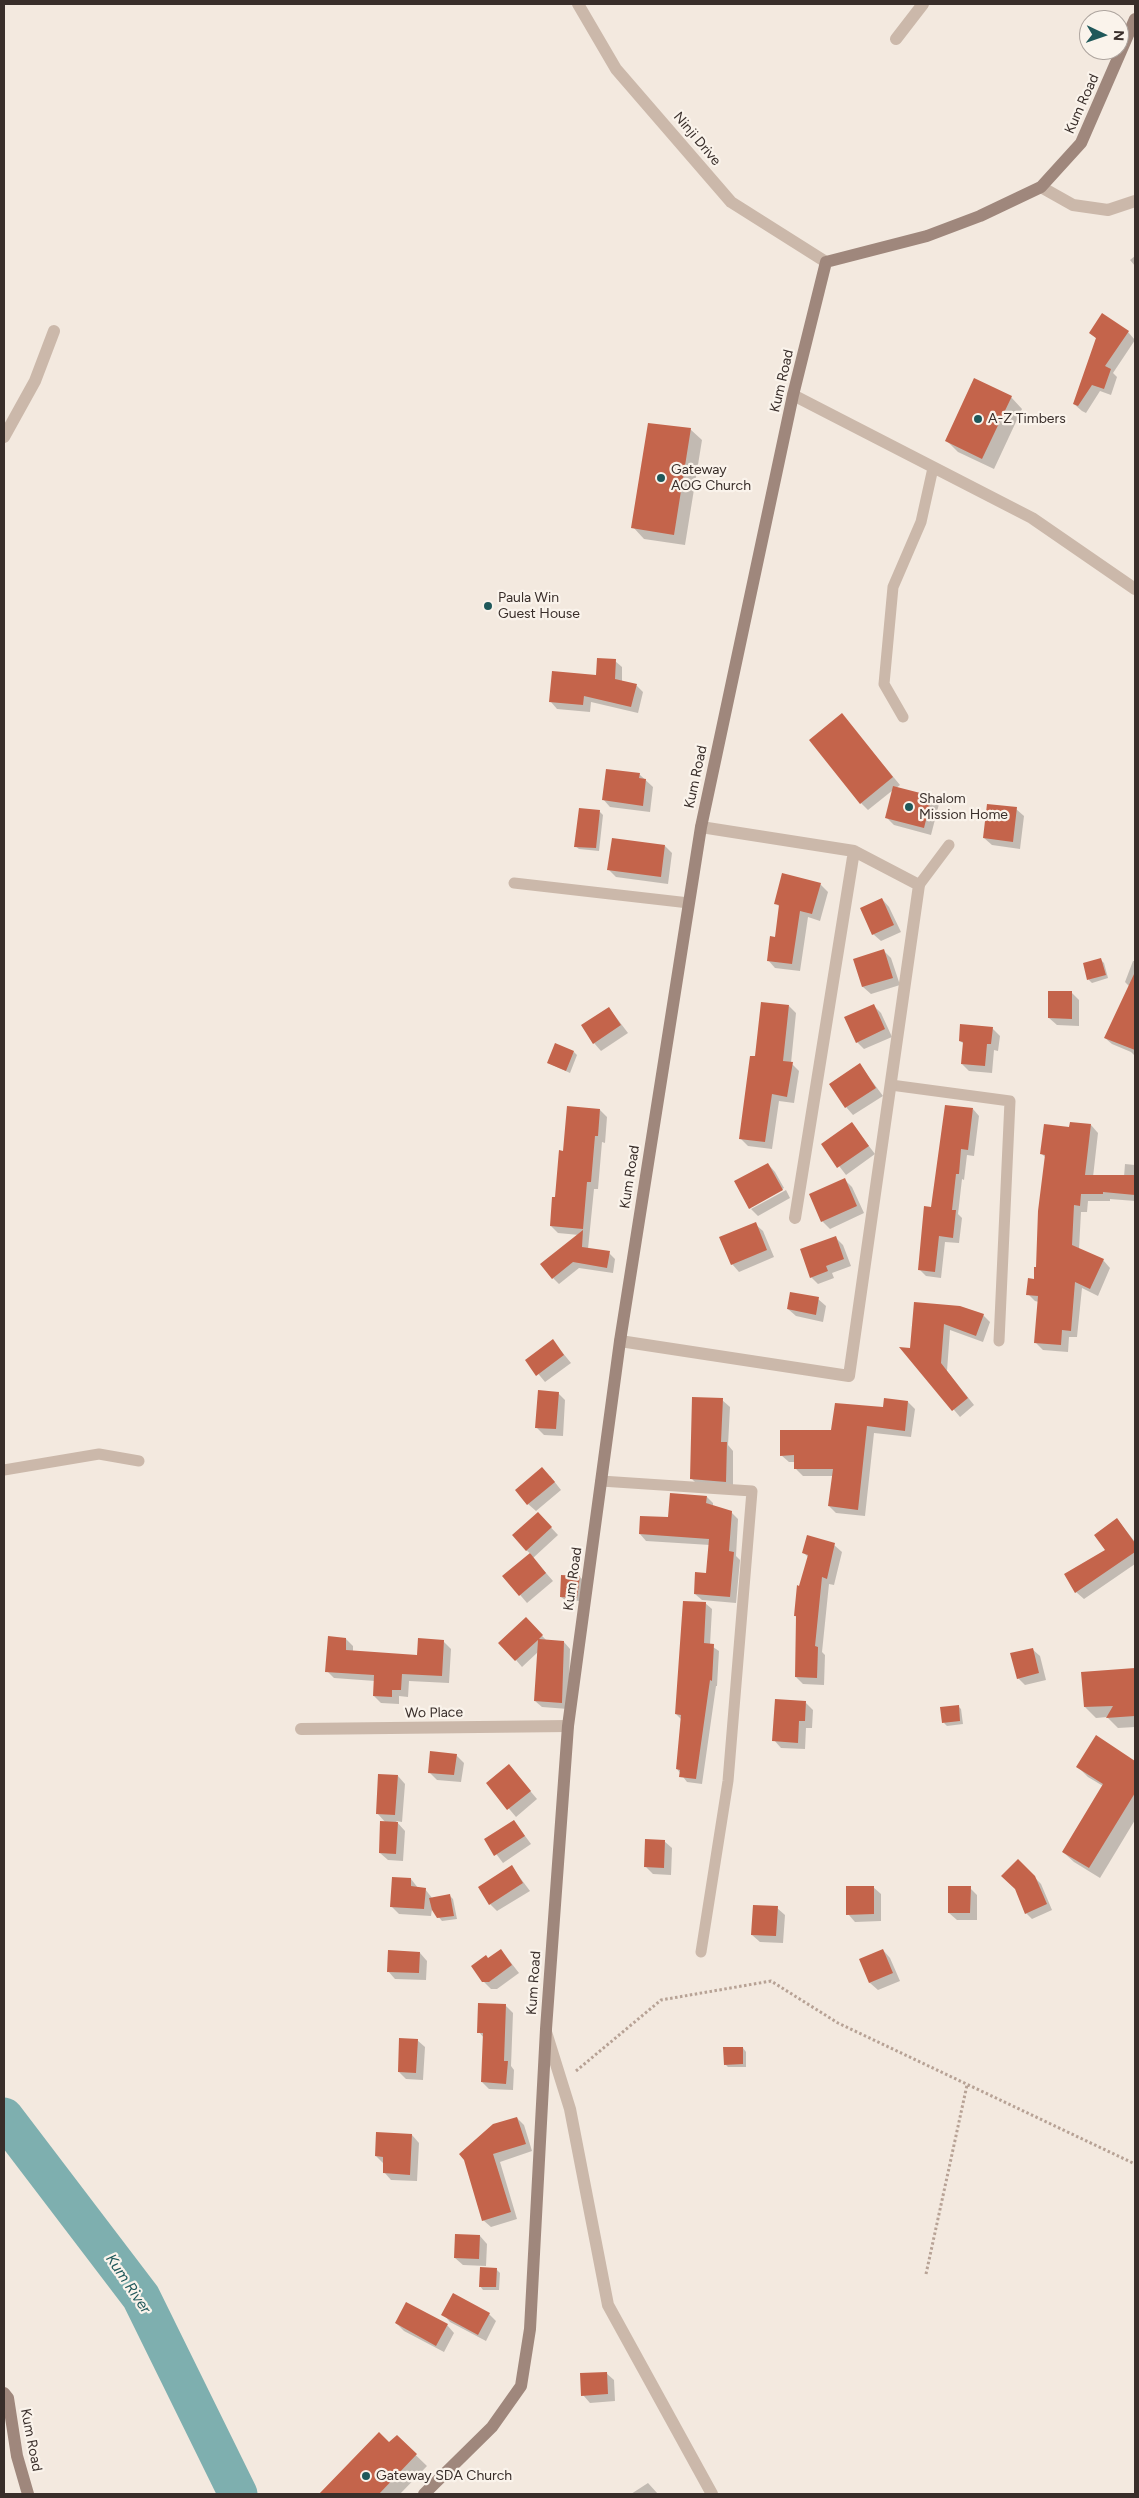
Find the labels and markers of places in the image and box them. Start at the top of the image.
place label: A-Z Timbers [988,411,1066,427]
marker: A-Z Timbers [972,413,984,425]
place label: Gateway AOG Church [671,462,751,494]
marker: Gateway AOG Church [655,472,667,484]
place label: Paula Win Guest House [498,590,580,622]
marker: Paula Win Guest House [482,600,494,612]
place label: Shalom Mission Home [919,791,1008,824]
marker: Shalom Mission Home [903,801,915,813]
place label: Gateway SDA Church [376,2468,512,2484]
marker: Gateway SDA Church [360,2470,372,2482]

